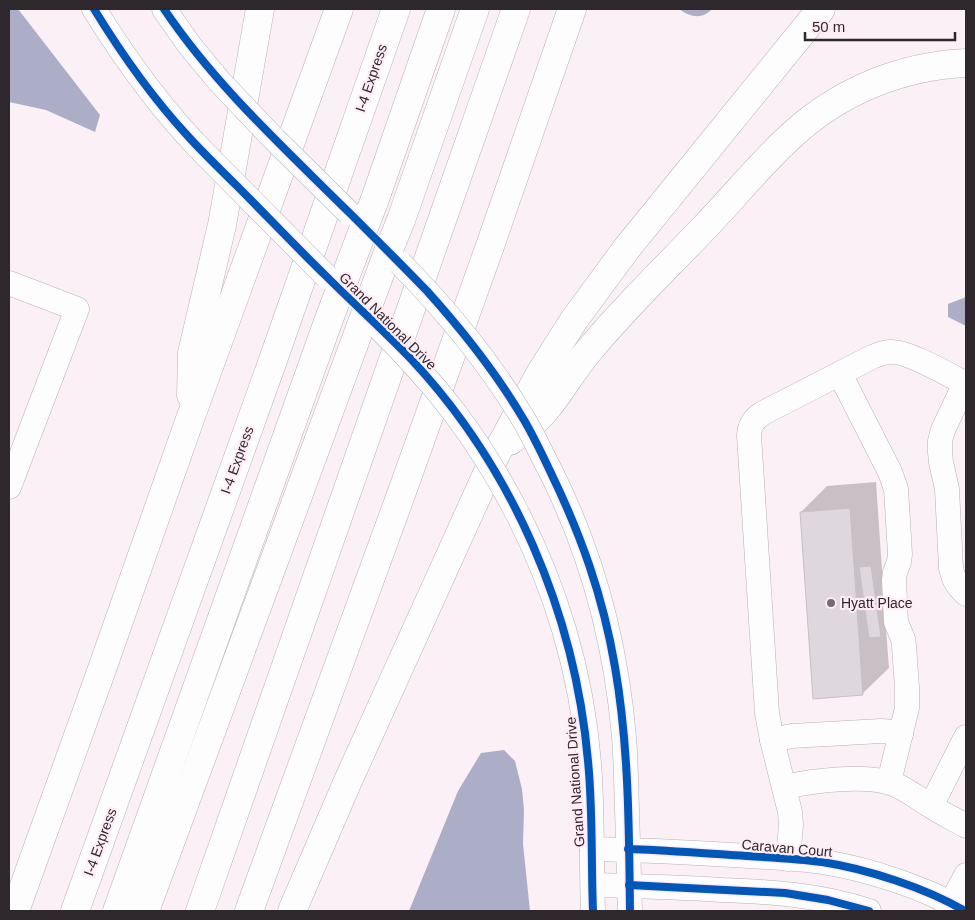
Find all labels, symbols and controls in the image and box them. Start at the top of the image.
scale bar [805,10,955,42]
text: 50 m [812,18,845,35]
street label: I-4 Express [352,42,390,114]
street label: Grand National Drive [336,269,440,373]
street label: I-4 Express [217,424,257,496]
place label: Hyatt Place [841,595,913,611]
marker: Hyatt Place [825,597,837,609]
street label: Grand National Drive [562,716,588,848]
street label: I-4 Express [80,806,120,878]
street label: Caravan Court [741,836,833,860]

